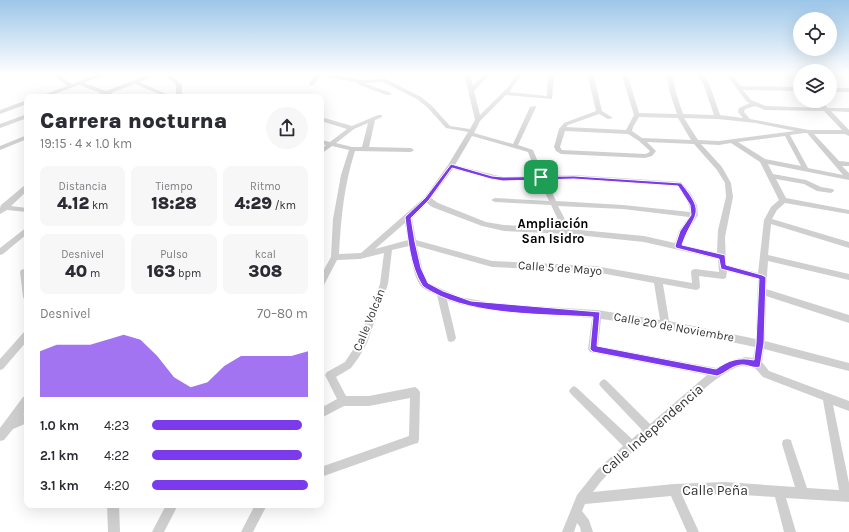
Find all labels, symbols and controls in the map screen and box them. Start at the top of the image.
map controls [793,12,837,108]
button: locate [793,12,837,56]
button: layers [793,64,837,108]
button: share [266,107,308,149]
text: Carrera nocturna [40,108,227,134]
text: 19:15 · 4 × 1.0 km [40,136,132,151]
pin [524,160,558,194]
icon: arrive [530,166,552,188]
text: Distancia [59,180,107,193]
text: Tiempo [155,180,193,193]
text: Ritmo [250,180,281,193]
text: 4.12 [57,193,89,213]
text: 18:28 [151,193,197,213]
text: 4:29 [235,193,272,213]
text: km [89,199,108,212]
text: /km [272,199,296,212]
district label: Ampliación San Isidro [518,216,588,246]
text: Desnivel [61,248,104,261]
text: Pulso [160,248,188,261]
text: kcal [255,248,276,261]
street label: Calle 5 de Mayo [517,258,603,278]
text: 40 [65,261,87,281]
text: 163 [147,261,175,281]
text: 308 [248,261,282,281]
text: m [87,267,100,280]
text: bpm [175,267,201,280]
street label: Calle Volcán [350,287,388,353]
text: Desnivel [40,306,91,321]
text: 70–80 m [257,306,308,321]
street label: Calle 20 de Noviembre [613,310,735,344]
street label: Calle Independencia [598,381,707,478]
text: 1.0 km [40,418,79,433]
text: 4:23 [104,418,129,433]
text: 2.1 km [40,448,79,463]
text: 4:22 [104,448,129,463]
text: 3.1 km [40,478,79,493]
text: 4:20 [104,478,130,493]
street label: Calle Peña [682,482,748,499]

